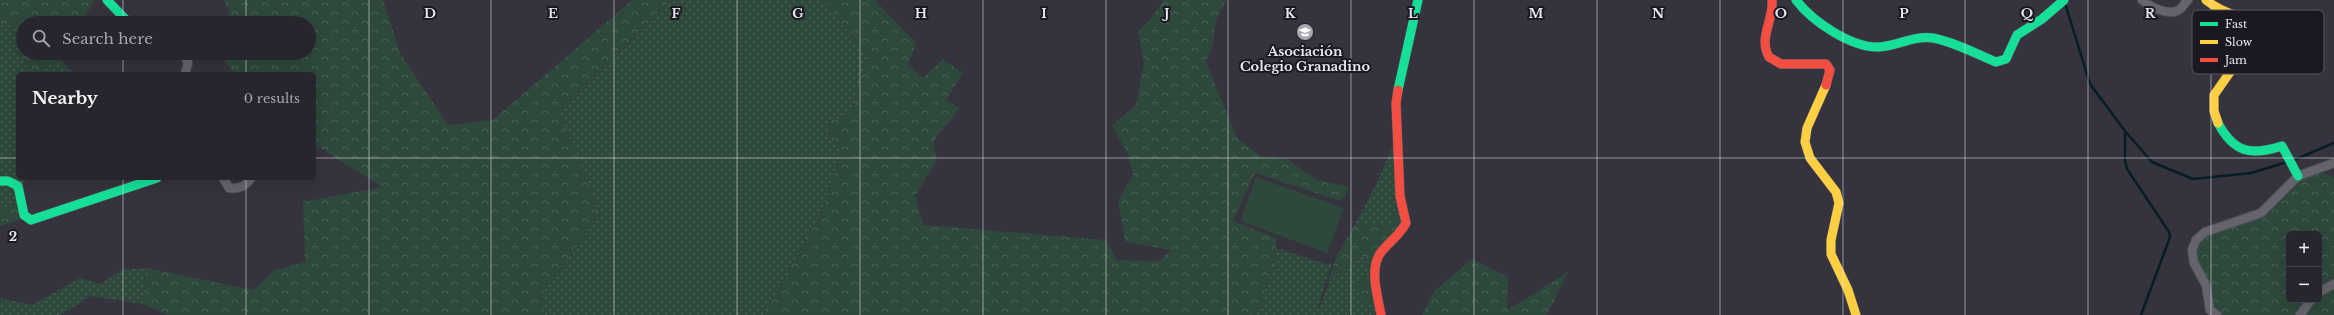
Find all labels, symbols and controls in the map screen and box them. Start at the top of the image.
text: D [424,5,436,22]
text: E [548,5,558,22]
text: F [672,5,681,22]
text: G [792,5,804,22]
text: H [915,5,927,22]
text: I [1041,5,1047,22]
text: J [1161,5,1170,22]
text: K [1285,5,1296,22]
text: L [1408,5,1418,22]
text: M [1529,5,1544,22]
text: N [1652,5,1664,22]
text: O [1775,5,1787,22]
text: P [1899,5,1909,22]
text: Q [2021,5,2034,22]
text: R [2145,5,2157,22]
legend [2192,10,2324,74]
search box [16,16,316,60]
text: Fast [2225,17,2248,31]
school or university icon: Asociación Colegio Granadino [1295,22,1315,42]
icon: search [30,27,52,49]
text: Search here [62,29,153,48]
text: Slow [2225,35,2253,49]
place label: Asociación Colegio Granadino [1240,43,1370,75]
text: Jam [2223,53,2247,67]
text: Nearby [32,88,98,109]
text: 0 results [244,90,300,107]
text: 2 [9,228,17,245]
map controls [2286,231,2322,303]
button: + [2286,231,2322,267]
button: − [2286,267,2322,303]

